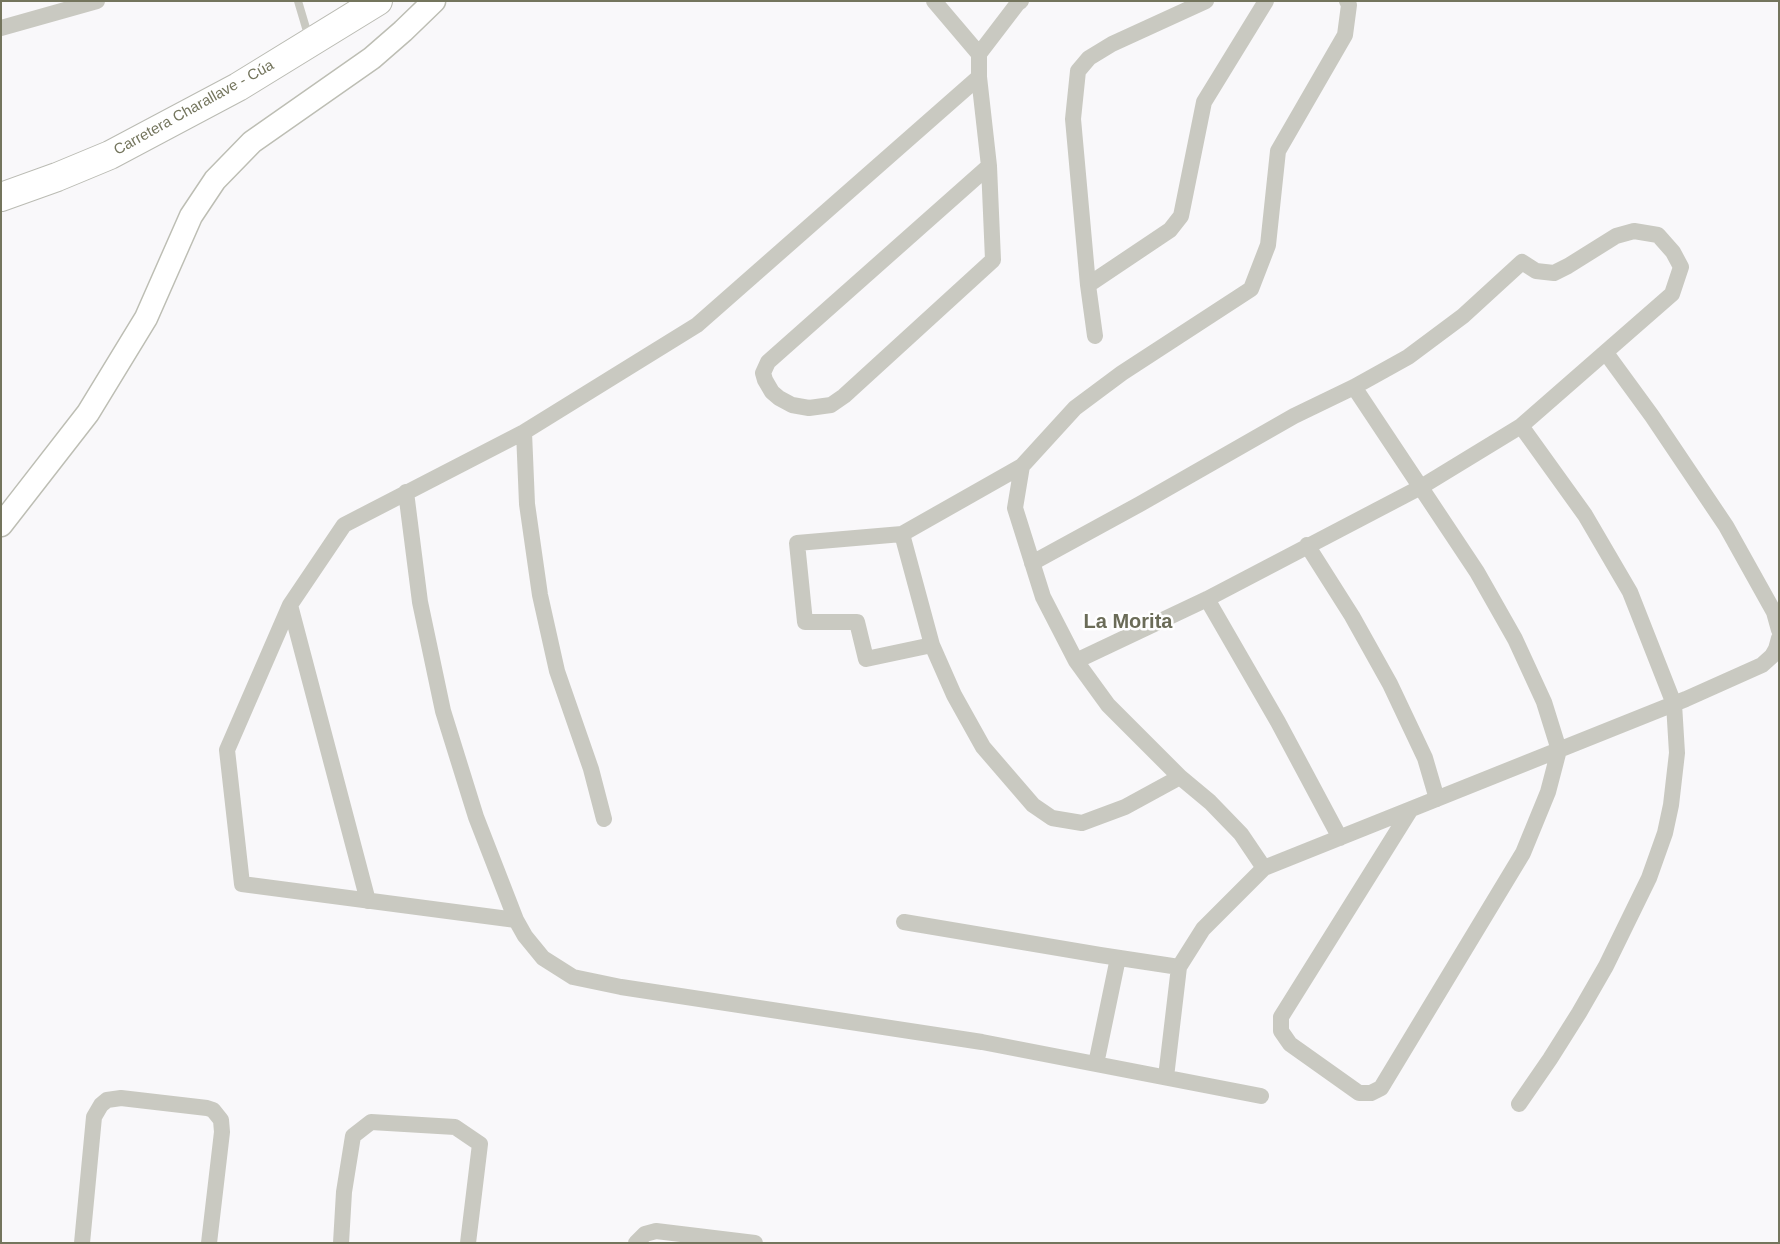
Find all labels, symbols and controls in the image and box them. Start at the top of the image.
street label: Carretera Charallave - Cúa [111,56,277,160]
district label: La Morita [1084,610,1172,634]

